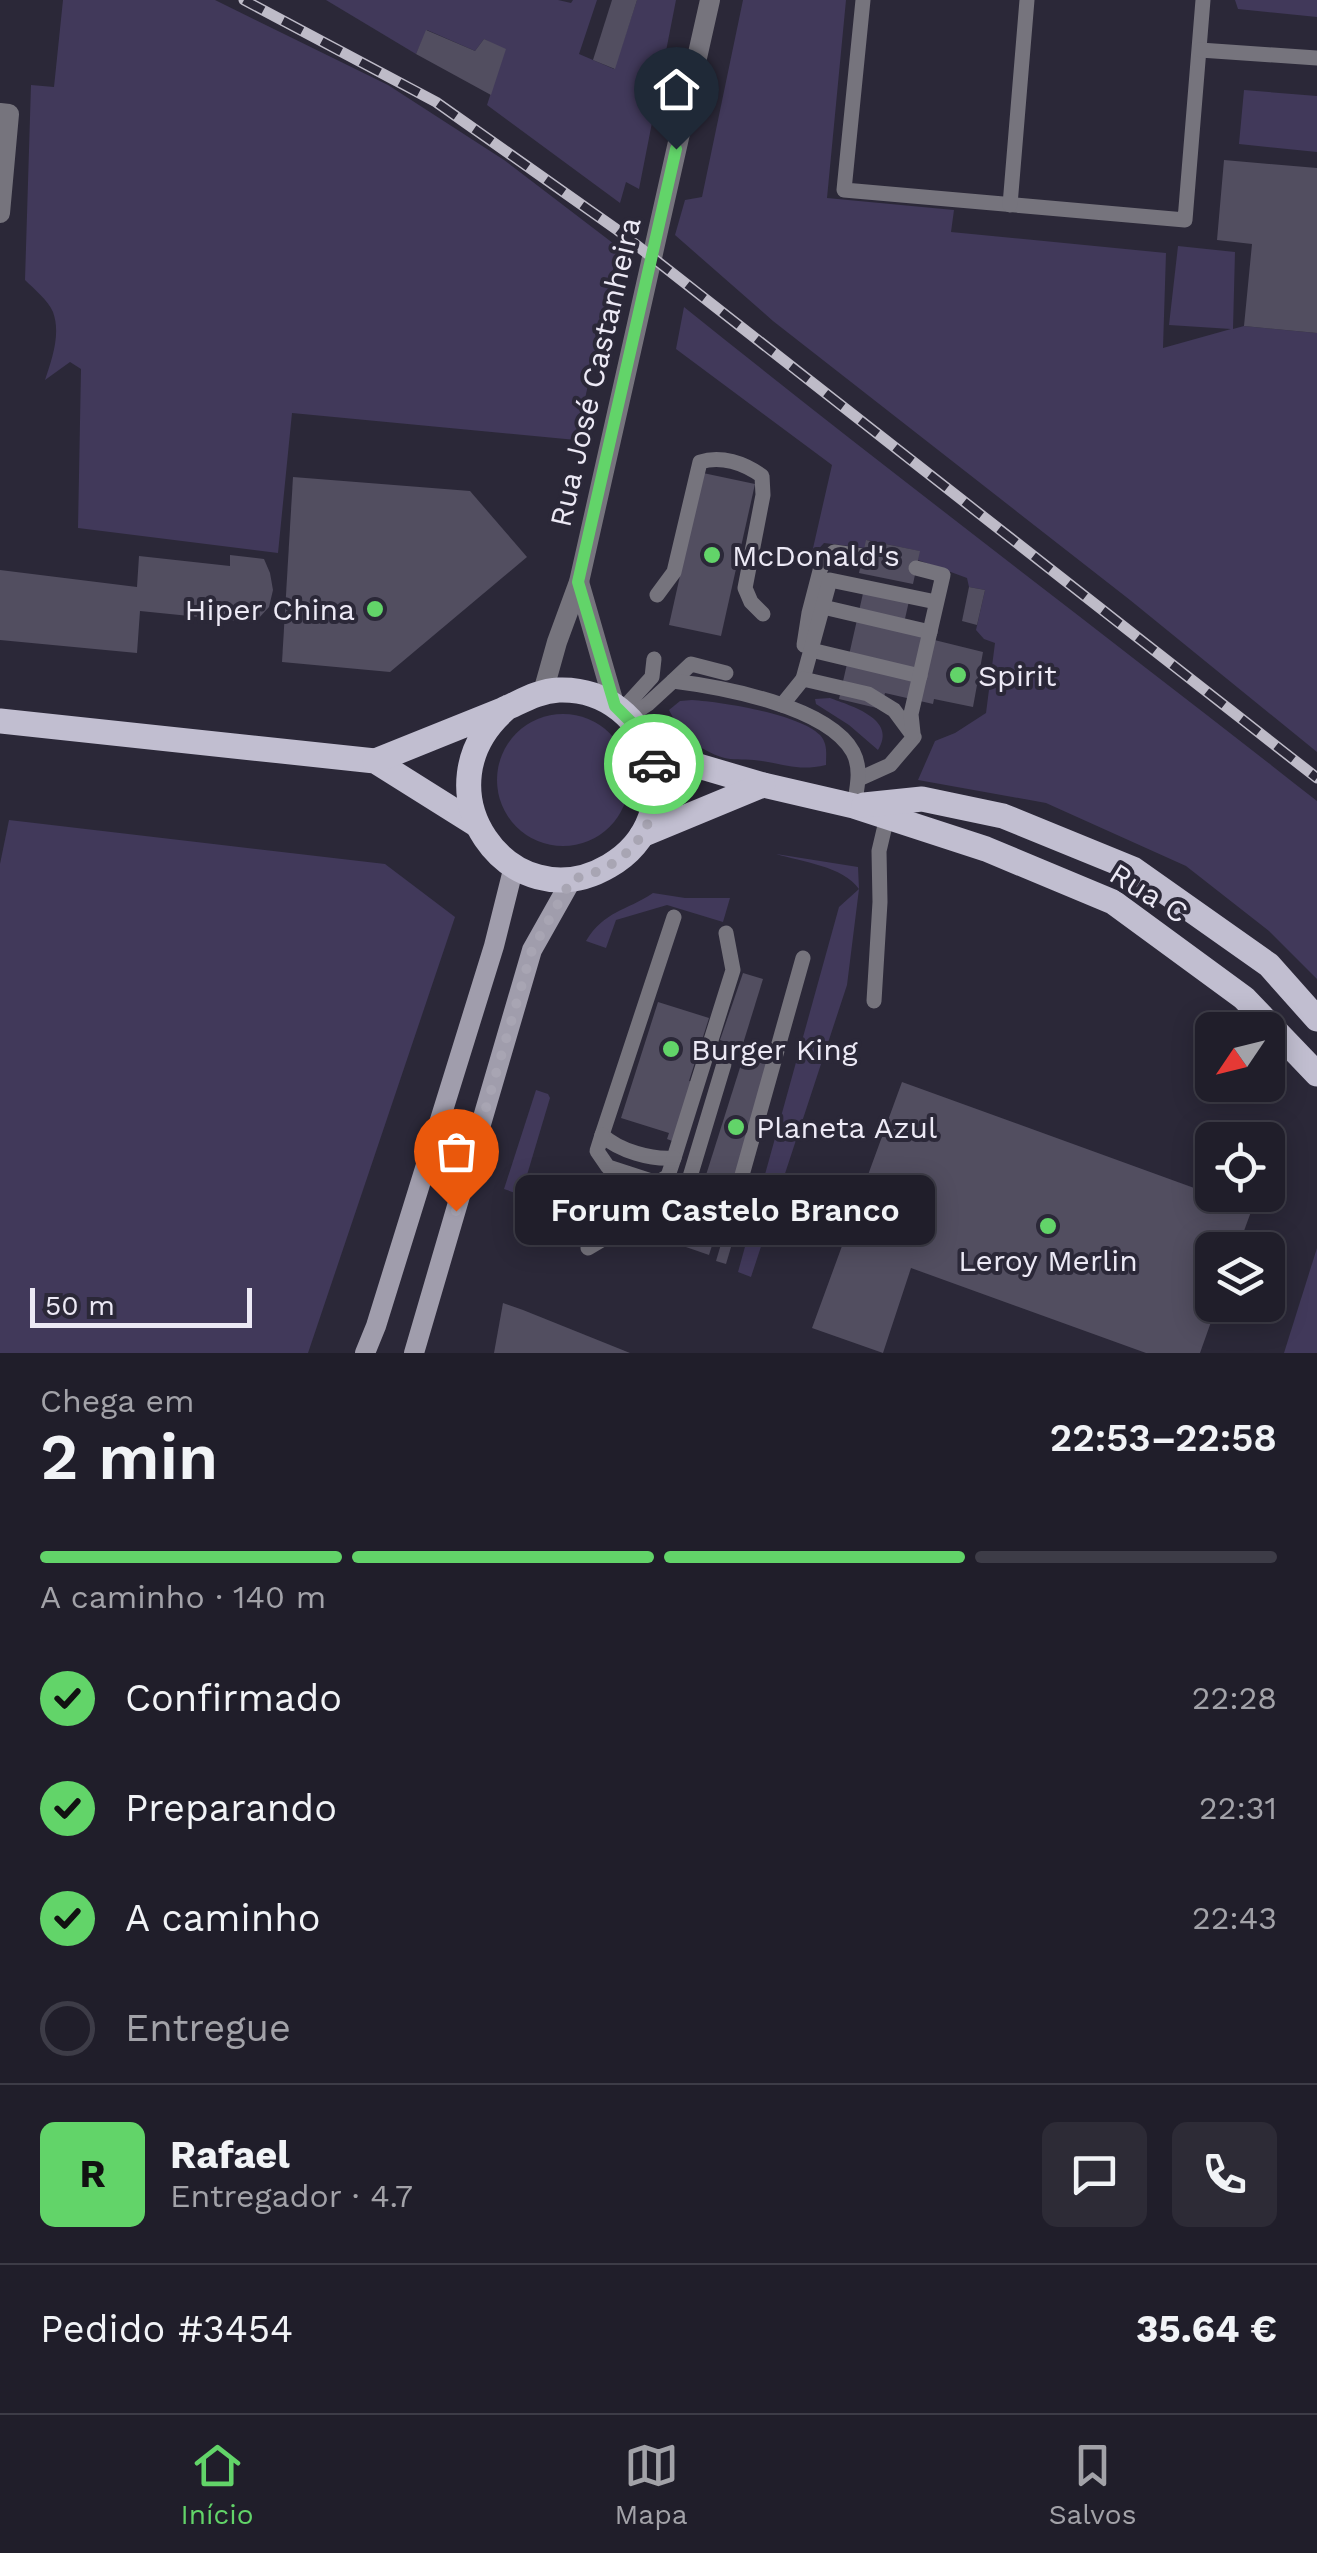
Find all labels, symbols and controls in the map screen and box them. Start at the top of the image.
pin [634,47,719,150]
icon: home [649,62,704,117]
street label: Rua José Castanheira [542,214,648,530]
place label: McDonald's [732,538,900,573]
marker: McDonald's [701,544,723,566]
place label: Hiper China [184,592,355,627]
marker: Hiper China [364,598,386,620]
place label: Spirit [978,658,1057,693]
marker: Spirit [947,664,969,686]
courier [604,714,704,814]
icon: car [627,737,682,792]
street label: Rua C [1104,856,1194,930]
north arrow [1195,1012,1285,1102]
map controls [1195,1012,1285,1322]
place label: Burger King [691,1032,858,1067]
marker: Burger King [660,1038,682,1060]
pin [414,1109,499,1212]
place label: Planeta Azul [756,1110,937,1145]
marker: Planeta Azul [725,1116,747,1138]
button: locate [1195,1122,1285,1212]
icon: bag [429,1124,484,1179]
callout: Forum Castelo Branco [516,1176,936,1246]
text: Forum Castelo Branco [550,1191,900,1229]
marker: Leroy Merlin [1037,1215,1059,1237]
button: layers [1195,1232,1285,1322]
place label: Leroy Merlin [958,1243,1138,1278]
scale bar [30,1283,252,1328]
text: 50 m [45,1289,115,1322]
text: Chega em [40,1382,195,1420]
text: 22:53–22:58 [1050,1416,1277,1460]
text: 2 min [40,1419,218,1495]
text: A caminho · 140 m [40,1578,326,1616]
icon: check [40,1671,95,1726]
text: Confirmado [125,1676,342,1720]
text: 22:28 [1192,1679,1277,1717]
icon: check [40,1781,95,1836]
text: Preparando [125,1786,337,1830]
text: 22:31 [1199,1789,1277,1827]
icon: check [40,1891,95,1946]
text: A caminho [125,1896,320,1940]
text: 22:43 [1192,1899,1277,1937]
text: Entregue [125,2006,291,2050]
button: chat [1042,2122,1147,2227]
button: phone [1172,2122,1277,2227]
text: Rafael [170,2133,290,2177]
text: R [79,2152,106,2196]
text: Entregador · 4.7 [170,2177,413,2215]
text: Pedido #3454 [40,2307,293,2351]
text: 35.64 € [1136,2307,1277,2351]
tab: Início [181,2438,253,2531]
tab: Mapa [615,2438,688,2531]
tab: Salvos [1049,2438,1136,2531]

